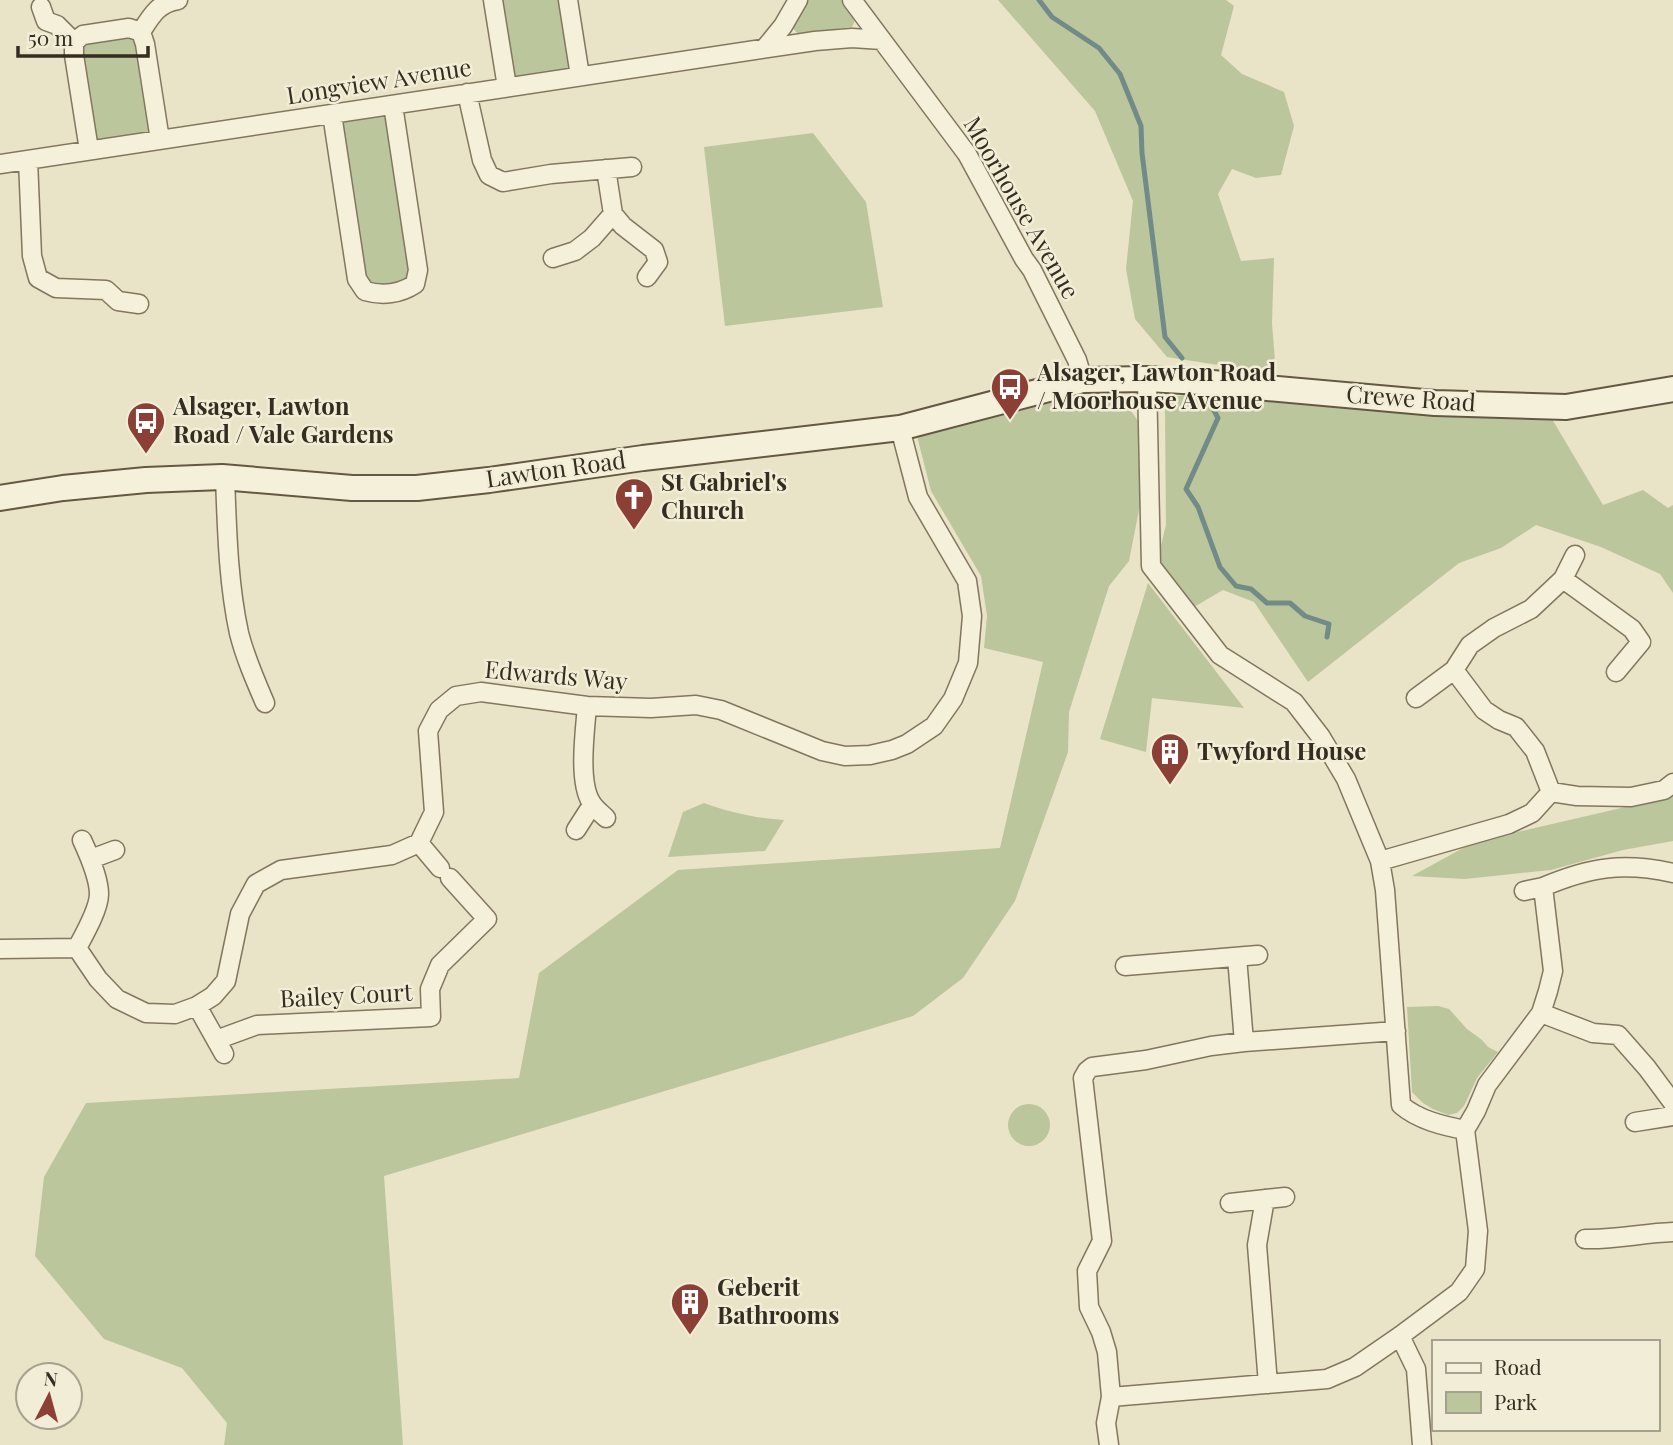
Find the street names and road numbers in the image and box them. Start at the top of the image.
street label: Longview Avenue [284,50,473,110]
street label: Moorhouse Avenue [958,110,1088,304]
street label: Crewe Road [1345,377,1477,417]
street label: Lawton Road [484,442,628,494]
street label: Edwards Way [483,652,629,696]
street label: Bailey Court [279,975,413,1013]

